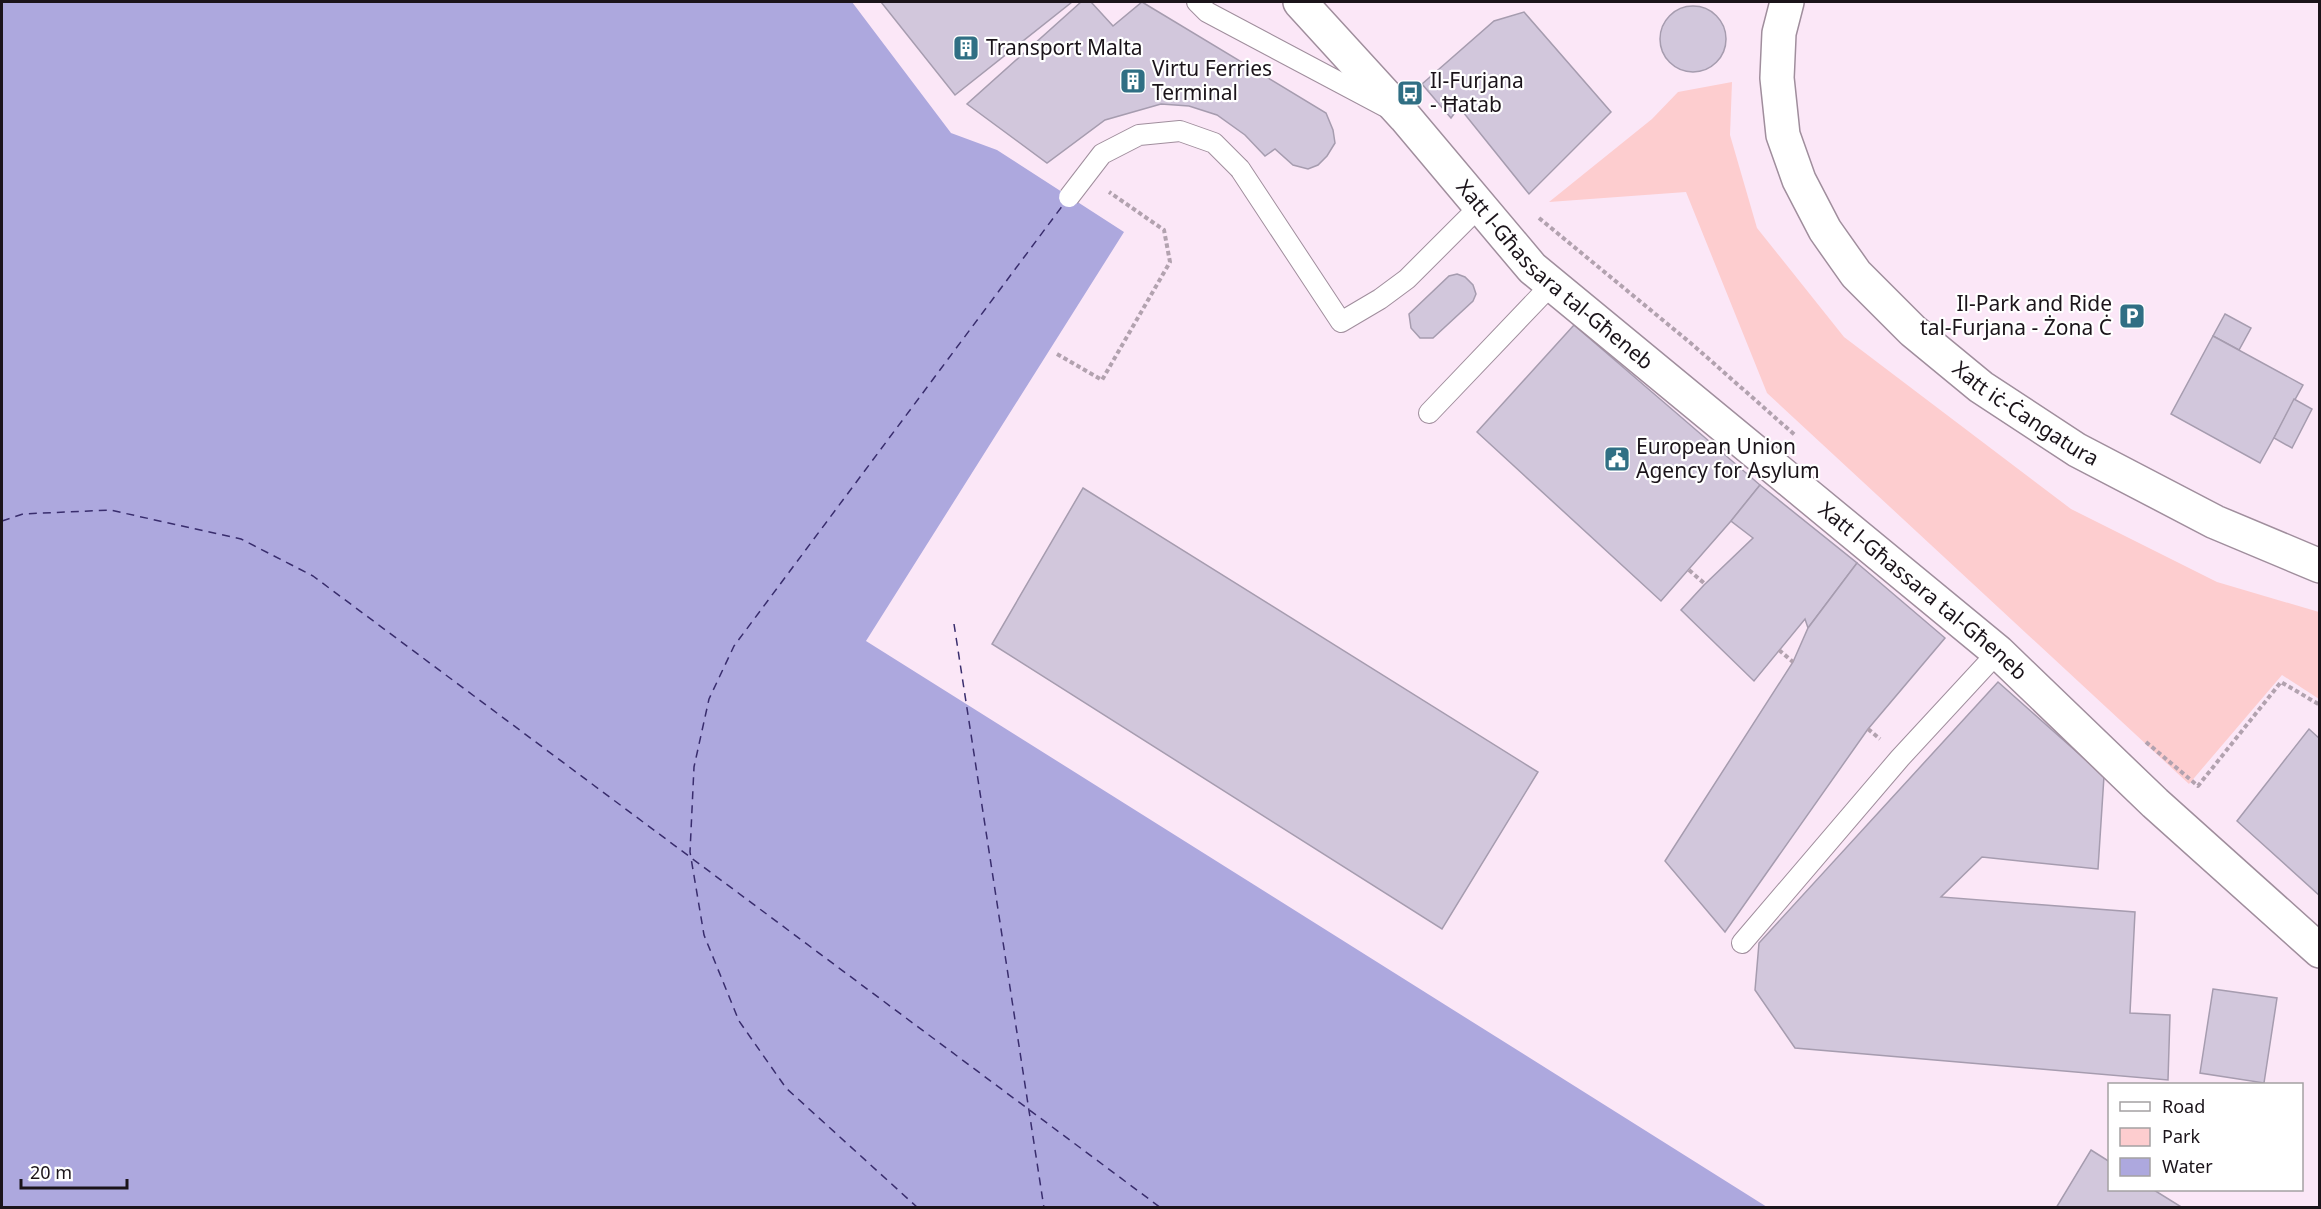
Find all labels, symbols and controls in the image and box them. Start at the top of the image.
building icon: Transport Malta [951,33,981,63]
place label: Transport Malta [986,33,1143,61]
place label: Virtu Ferries Terminal [1152,54,1272,106]
building icon: Virtu Ferries Terminal [1118,66,1148,96]
place label: Il-Furjana - Ħatab [1430,66,1524,118]
bus stop icon: Il-Furjana - Ħatab [1395,78,1425,108]
street label: Xatt l-Għassara tal-Għeneb [1451,173,1660,375]
place label: Il-Park and Ride tal-Furjana - Żona Ċ [1920,289,2112,341]
parking icon: Il-Park and Ride tal-Furjana - Żona Ċ [2117,301,2147,331]
street label: Xatt iċ-Ċangatura [1947,354,2104,472]
place label: European Union Agency for Asylum [1636,432,1820,484]
public building icon: European Union Agency for Asylum [1602,444,1632,474]
street label: Xatt l-Għassara tal-Għeneb [1813,495,2034,686]
legend [2108,1083,2303,1191]
text: Road [2162,1094,2205,1118]
text: Park [2162,1124,2200,1148]
scale bar [21,1152,128,1190]
text: Water [2162,1154,2213,1178]
text: 20 m [30,1160,72,1184]

